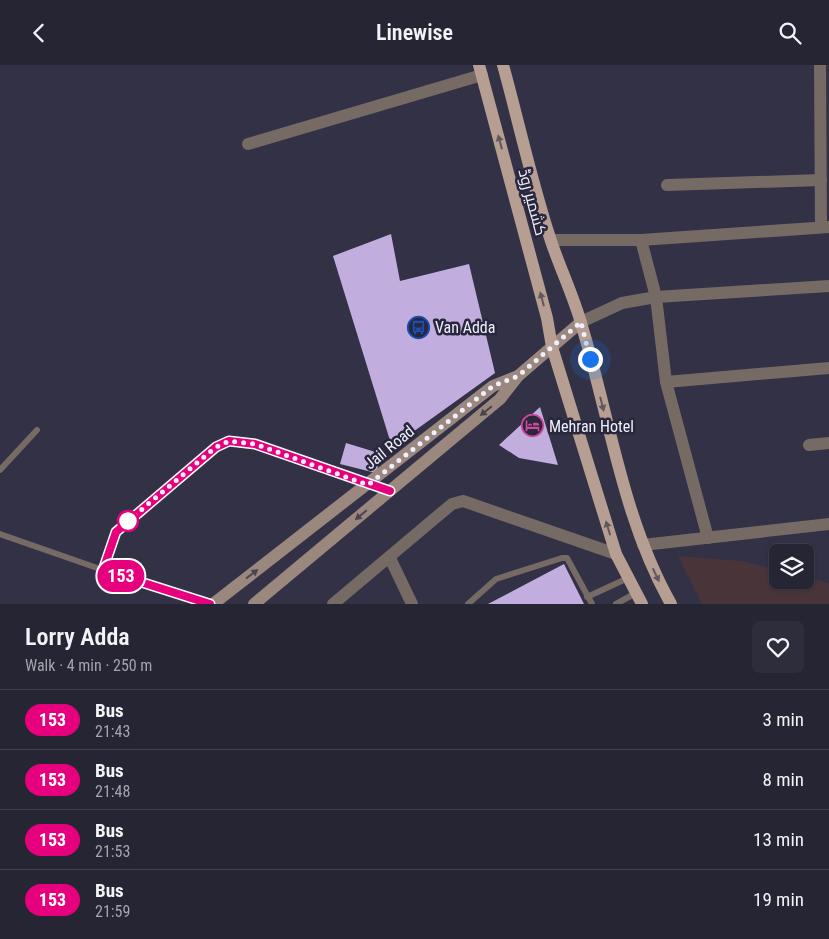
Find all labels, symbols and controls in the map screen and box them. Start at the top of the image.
icon: back [25,19,53,47]
icon: search [776,19,804,47]
text: Linewise [376,20,453,45]
one-way arrow [496,135,504,150]
street label: کشمیر روڈ [514,167,551,238]
one-way arrow [538,292,546,307]
bus stop icon: Van Adda [407,315,431,339]
place label: Van Adda [435,318,495,337]
your location [578,347,603,372]
one-way arrow [598,396,606,411]
one-way arrow [479,406,492,417]
hotel icon: Mehran Hotel [521,414,545,438]
place label: Mehran Hotel [549,417,634,436]
street label: Jail Road [361,422,418,473]
unlabelled marker [117,510,139,532]
one-way arrow [354,510,367,521]
one-way arrow [603,520,611,535]
map controls [769,544,814,589]
button: layers [769,544,814,589]
line badge: 153 [92,560,150,592]
text: 153 [107,565,135,586]
one-way arrow [652,568,660,582]
one-way arrow [245,569,258,580]
button: heart [752,621,804,673]
text: Lorry Adda [25,623,130,651]
text: Walk · 4 min · 250 m [25,656,152,675]
text: Bus [95,699,124,722]
text: 3 min [762,708,804,731]
text: 153 [39,709,66,730]
text: 21:43 [95,722,130,741]
text: Bus [95,759,124,782]
text: 8 min [762,768,804,791]
text: 153 [39,769,66,790]
text: 21:48 [95,782,130,801]
text: Bus [95,819,124,842]
text: 13 min [753,828,804,851]
text: 153 [39,829,66,850]
text: 21:53 [95,842,130,861]
text: Bus [95,879,124,902]
text: 19 min [753,888,804,911]
text: 153 [39,889,66,910]
text: 21:59 [95,902,130,921]

